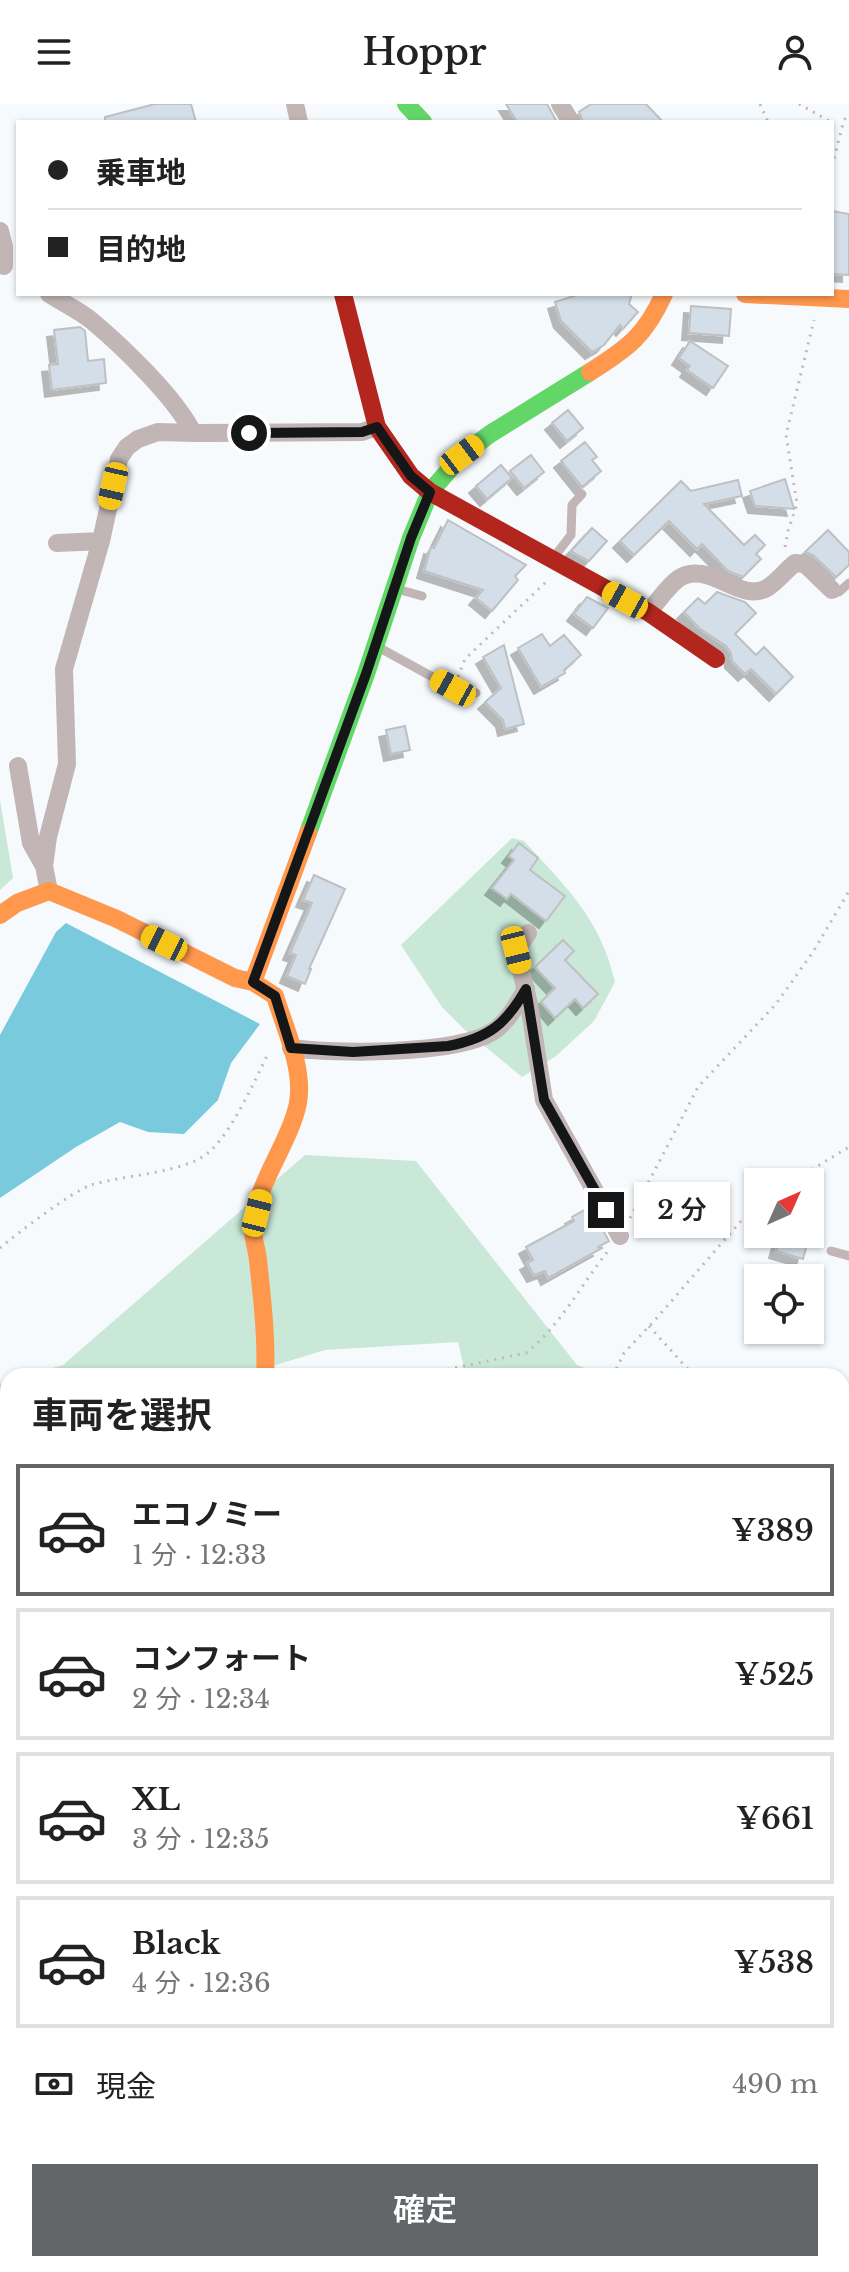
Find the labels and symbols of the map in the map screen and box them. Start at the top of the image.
route start [231,415,267,451]
car [436,431,488,479]
car [96,460,130,512]
car [598,578,652,622]
car [426,666,480,710]
car [137,922,191,964]
car [499,924,533,976]
north arrow [744,1168,824,1248]
callout: 2 分 [634,1182,730,1238]
car [240,1187,274,1239]
route end [588,1192,624,1228]

